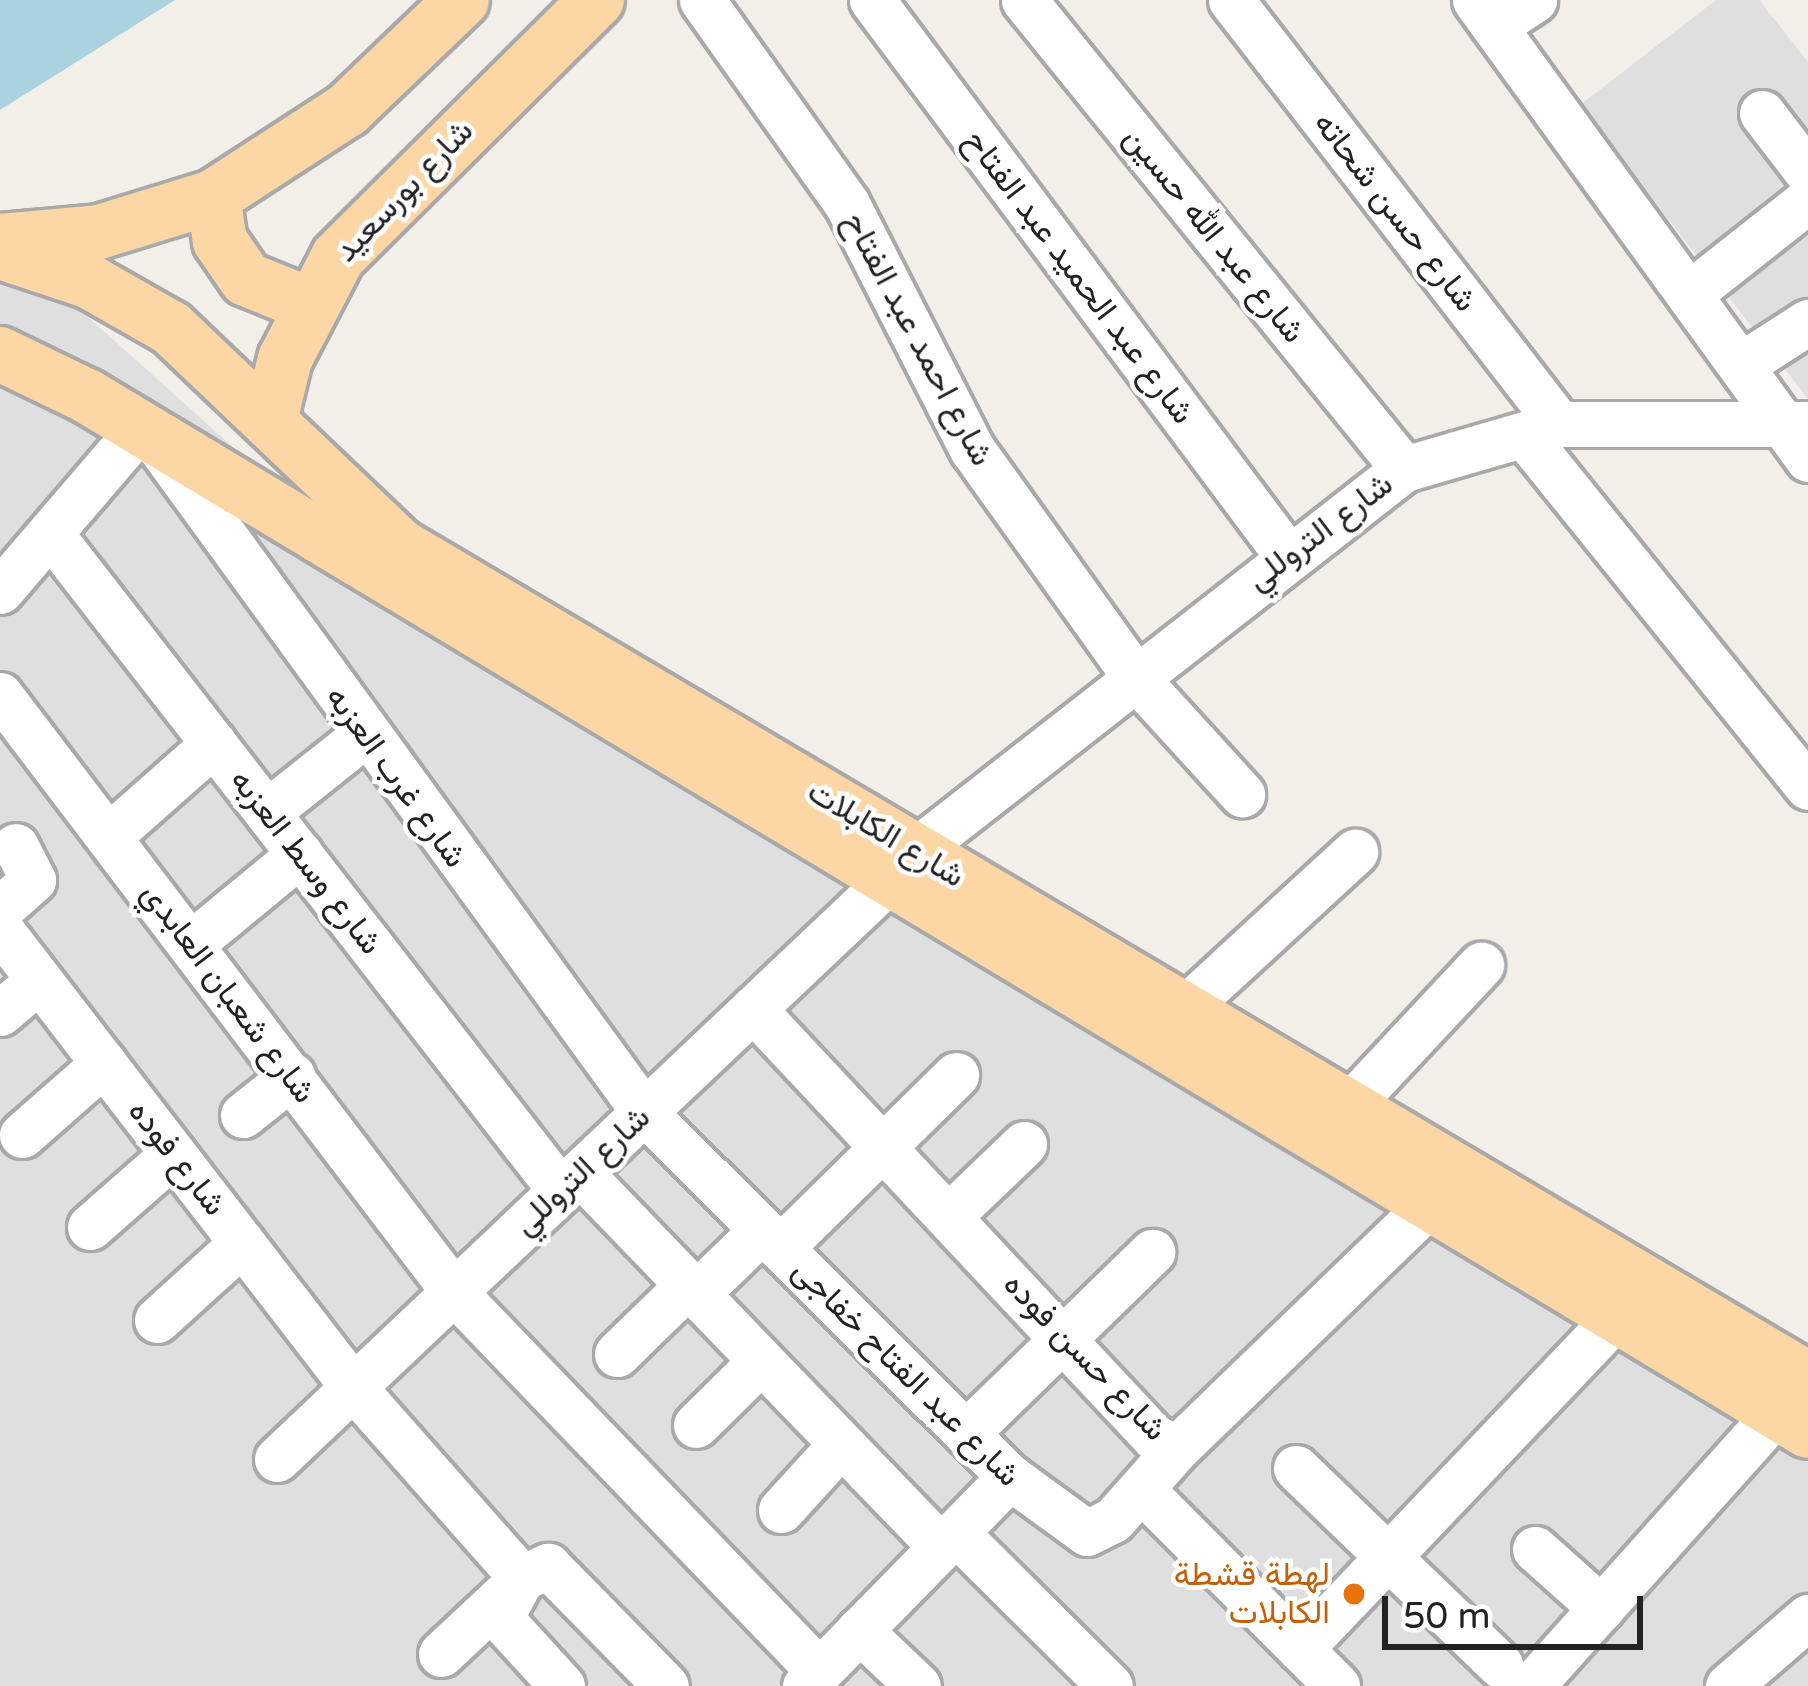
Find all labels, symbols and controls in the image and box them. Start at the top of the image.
street label: شارع حسن شحاته [1305,104,1485,320]
street label: شارع بورسعيد [326,112,482,270]
street label: شارع عبد الله حسين [1115,119,1313,351]
street label: شارع عبد الحميد عبد الفتاح [955,122,1203,432]
street label: شارع احمد عبد الفتاح [834,205,1002,473]
street label: شارع التروللي [1239,464,1401,600]
street label: شارع غرب العزبه [317,679,475,875]
street label: شارع وسط العزبه [221,761,391,963]
street label: شارع الكابلات [800,772,972,896]
street label: شارع شعبان العابدي [132,875,324,1111]
street label: شارع فوده [120,1092,234,1224]
street label: شارع التروللي [505,1098,659,1244]
street label: شارع عبد الفتاح خفاجى [784,1251,1028,1495]
street label: شارع حسن فوده [995,1265,1175,1449]
place label: لهطة قشطة الكابلات [1174,1555,1330,1633]
scale bar [1388,1572,1649,1646]
marker: لهطة قشطة الكابلات [1341,1581,1367,1607]
text: 50 m [1403,1595,1491,1638]

